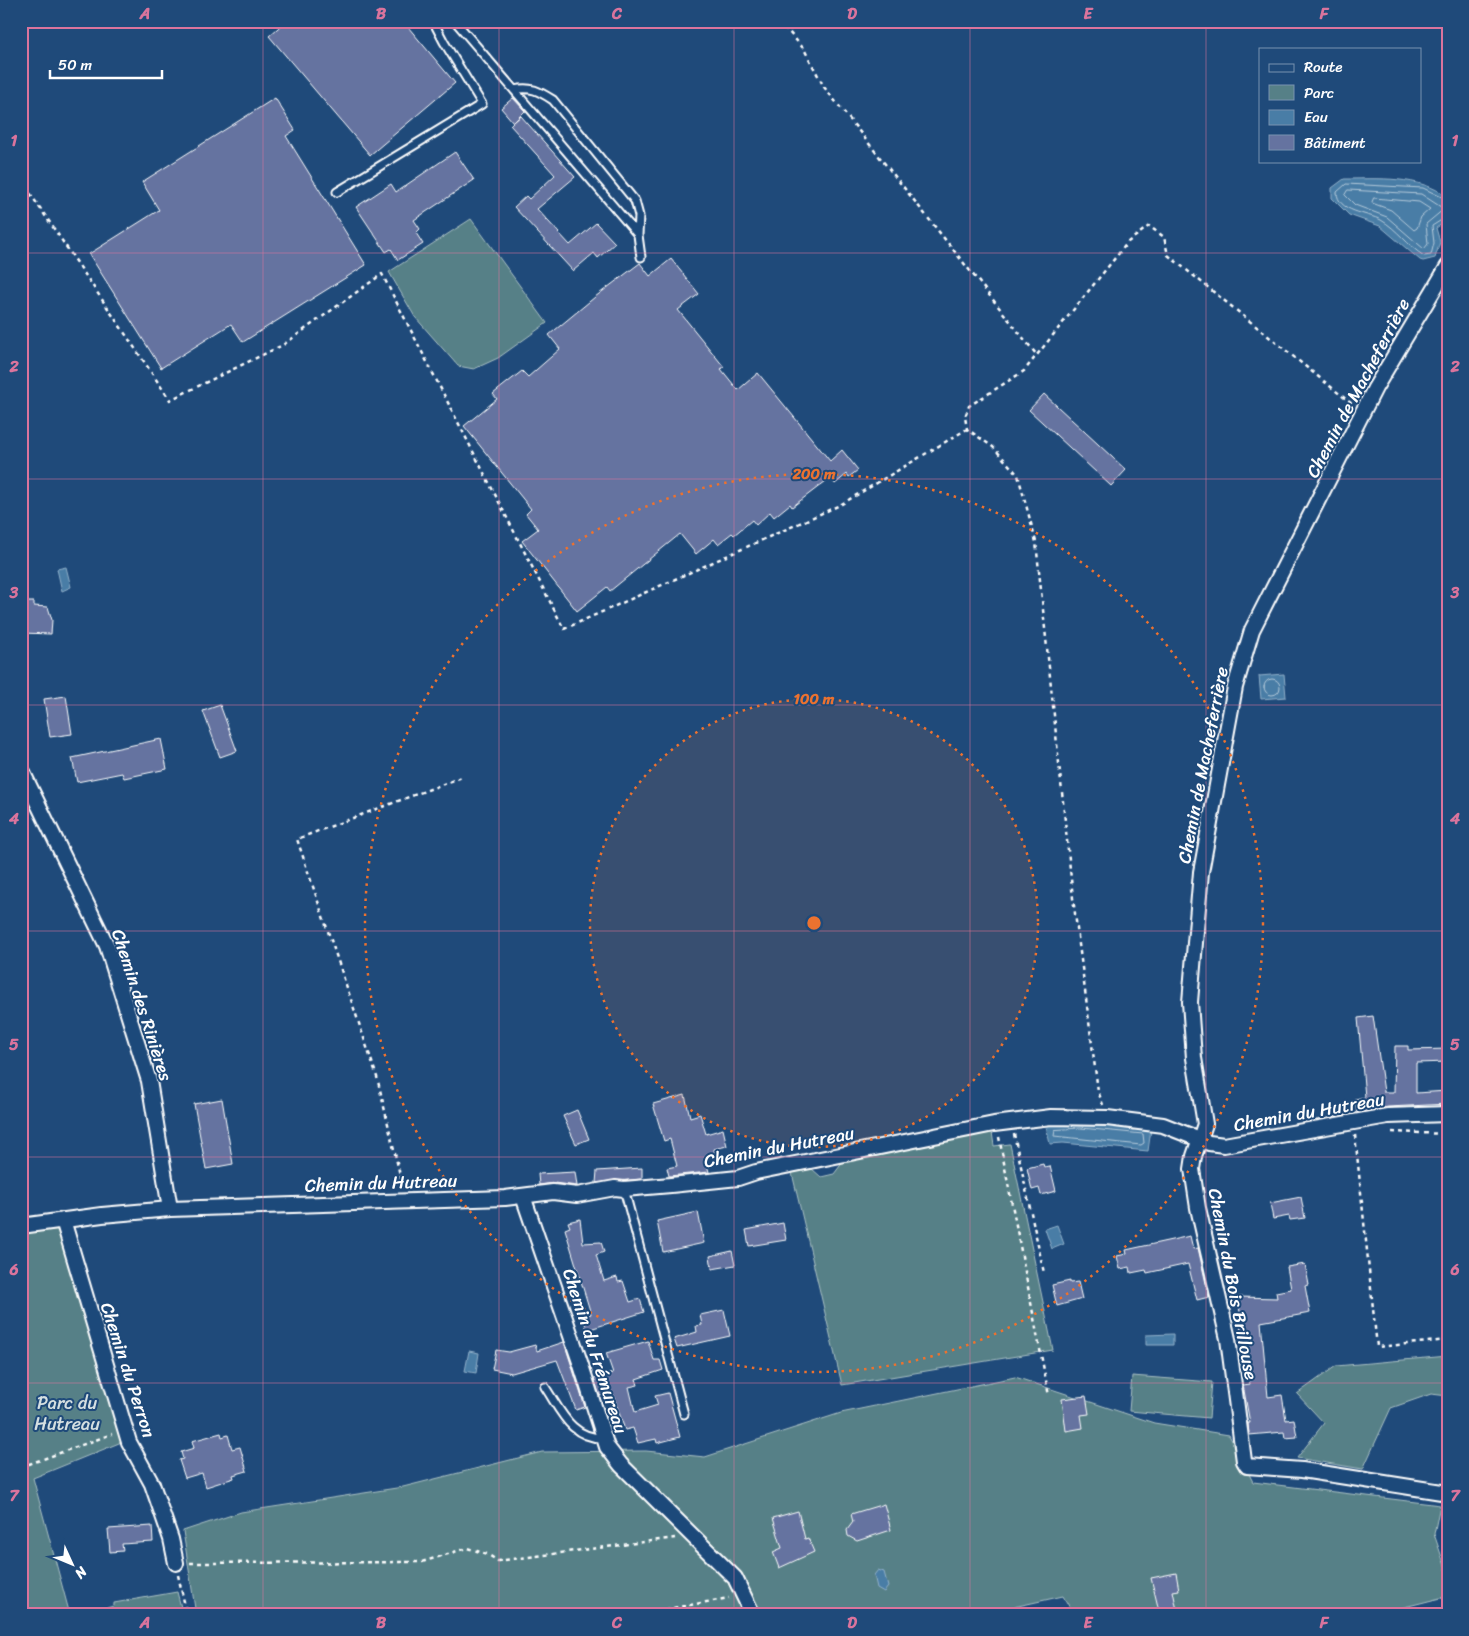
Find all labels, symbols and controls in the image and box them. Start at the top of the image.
text: A [139,0,150,28]
text: B [376,0,387,28]
text: C [611,0,623,28]
text: D [847,0,857,28]
text: E [1084,0,1094,28]
text: F [1319,0,1330,28]
scale bar [50,48,162,80]
legend [1259,48,1422,162]
text: 50 m [58,52,93,78]
text: Route [1304,54,1343,80]
text: Parc [1304,80,1334,106]
text: Eau [1304,104,1328,130]
text: 1 [11,126,18,155]
text: 1 [1452,126,1459,155]
text: Bâtiment [1304,130,1366,156]
street label: Chemin de Macheferrière [1297,292,1419,484]
text: 2 [8,352,19,381]
text: 2 [1449,352,1460,381]
text: 200 m [791,461,836,487]
text: 3 [9,578,19,607]
text: 3 [1450,578,1460,607]
street label: Chemin de Macheferrière [1168,664,1238,866]
text: 100 m [794,686,835,712]
text: 4 [8,804,19,833]
text: 4 [1449,804,1460,833]
centre of rings [805,914,823,932]
street label: Chemin des Rinières [102,925,182,1086]
text: 5 [9,1030,19,1059]
text: 5 [1450,1030,1460,1059]
street label: Chemin du Hutreau [1231,1083,1387,1141]
street label: Chemin du Hutreau [701,1117,857,1177]
street label: Chemin du Hutreau [304,1164,458,1202]
street label: Chemin du Bois Brillouse [1199,1186,1267,1383]
text: 6 [8,1255,19,1284]
text: 6 [1449,1255,1460,1284]
street label: Chemin du Frémureau [553,1264,637,1438]
street label: Chemin du Perron [91,1298,165,1442]
park label: Parc du Hutreau [34,1387,100,1440]
text: 7 [9,1481,20,1510]
text: 7 [1450,1481,1461,1510]
north arrow [48,1538,98,1588]
text: N [68,1560,94,1585]
text: A [139,1608,150,1636]
text: B [376,1608,387,1636]
text: C [611,1608,623,1636]
text: D [847,1608,857,1636]
text: E [1084,1608,1094,1636]
text: F [1319,1608,1330,1636]

